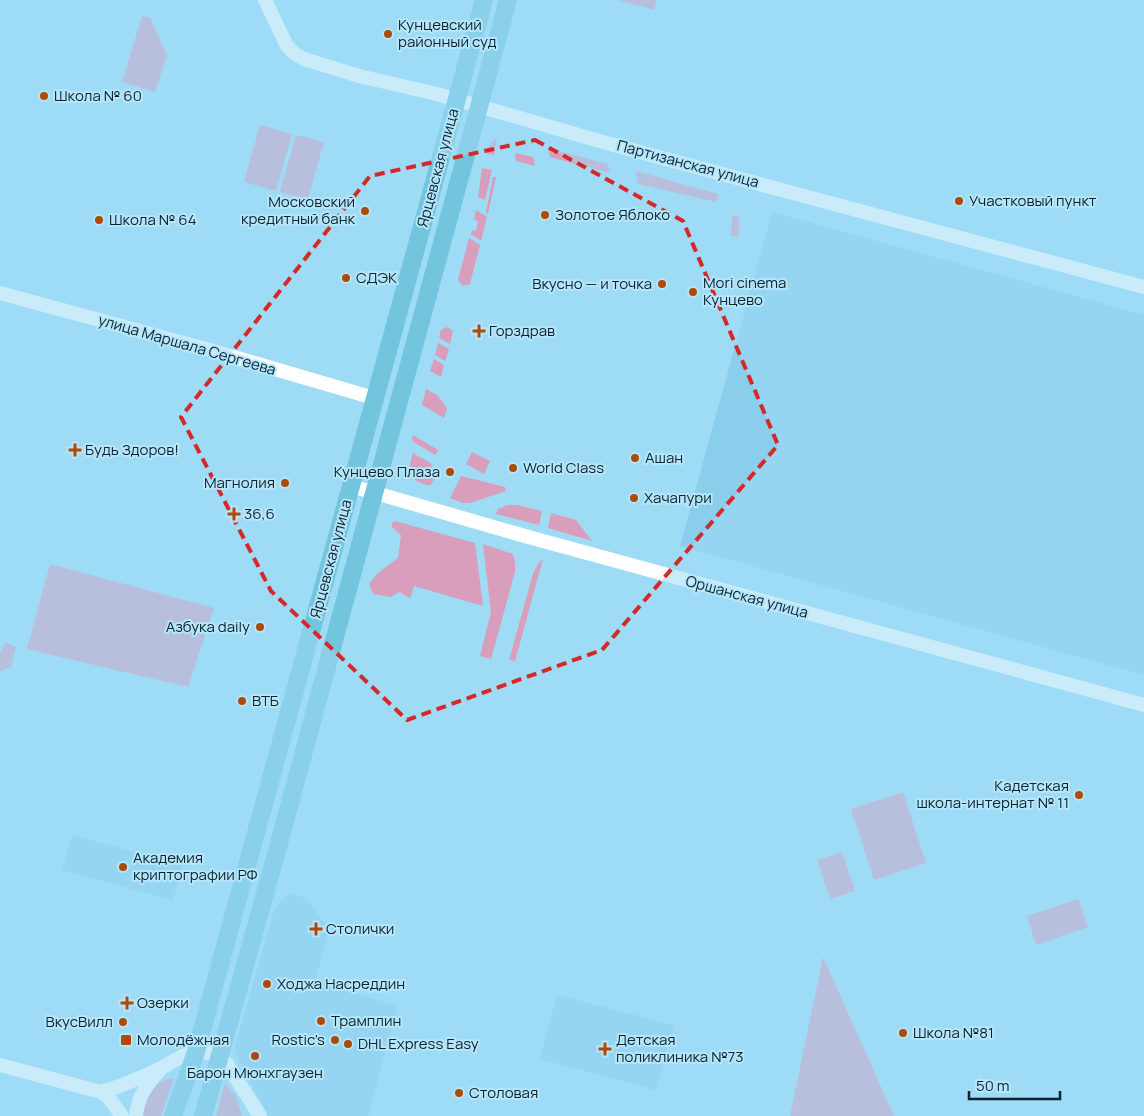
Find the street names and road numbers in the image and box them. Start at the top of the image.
street label: Ярцевская улица [412,106,463,230]
street label: Партизанская улица [615,134,761,193]
street label: улица Маршала Сергеева [96,309,279,380]
street label: Ярцевская улица [305,497,356,621]
street label: Оршанская улица [684,570,811,623]

